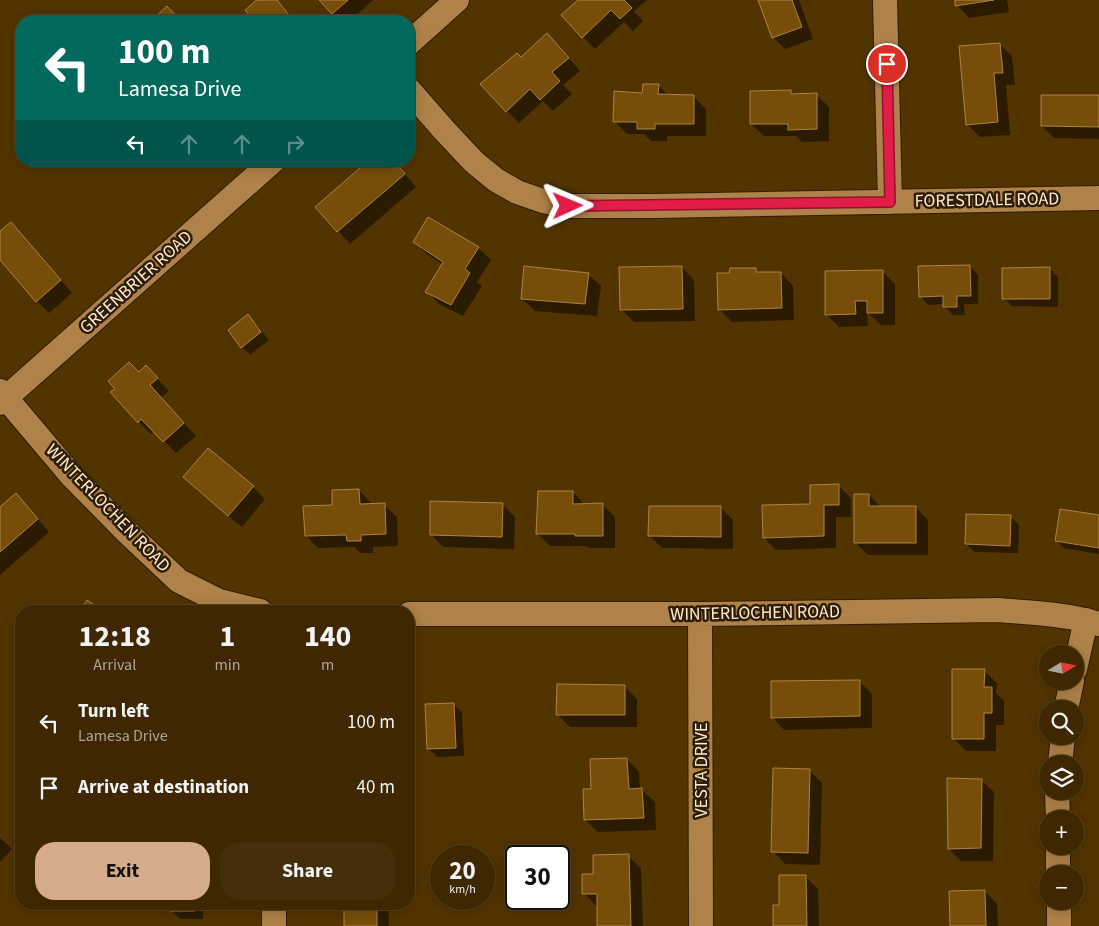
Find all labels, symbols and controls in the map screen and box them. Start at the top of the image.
text: 100 m [118,27,210,77]
icon: left [35,35,100,100]
pin [866,43,908,85]
icon: arrive [873,50,901,78]
text: Lamesa Drive [118,73,241,105]
icon: left [122,130,150,158]
icon: ahead [175,130,203,158]
icon: ahead [228,130,256,158]
icon: right [281,130,309,158]
position arrow [541,179,593,231]
street label: FORESTDALE ROAD [914,186,1060,214]
street label: GREENBRIER ROAD [74,225,198,339]
street label: WINTERLOCHEN ROAD [40,438,176,578]
street label: WINTERLOCHEN ROAD [670,599,840,627]
text: 12:18 [79,615,151,658]
text: 1 [219,615,235,658]
text: 140 [304,615,351,658]
north arrow [1039,645,1084,690]
map controls [1039,645,1084,910]
text: Arrival [93,654,136,676]
text: min [214,654,240,676]
text: m [321,654,334,676]
text: Turn left [78,698,149,725]
button: search [1039,700,1084,745]
icon: left [35,709,63,737]
text: 100 m [347,709,395,736]
street label: VESTA DRIVE [689,722,714,818]
text: Lamesa Drive [78,725,168,747]
button: layers [1039,755,1084,800]
icon: arrive [35,774,63,802]
text: Arrive at destination [78,774,249,801]
text: 40 m [357,774,395,801]
button: + [1039,810,1084,855]
button: Exit [35,842,210,900]
button: Share [220,842,395,900]
speed limit sign: 30 [505,845,570,910]
text: 20 [449,853,476,889]
button: − [1039,865,1084,910]
text: km/h [449,881,476,898]

